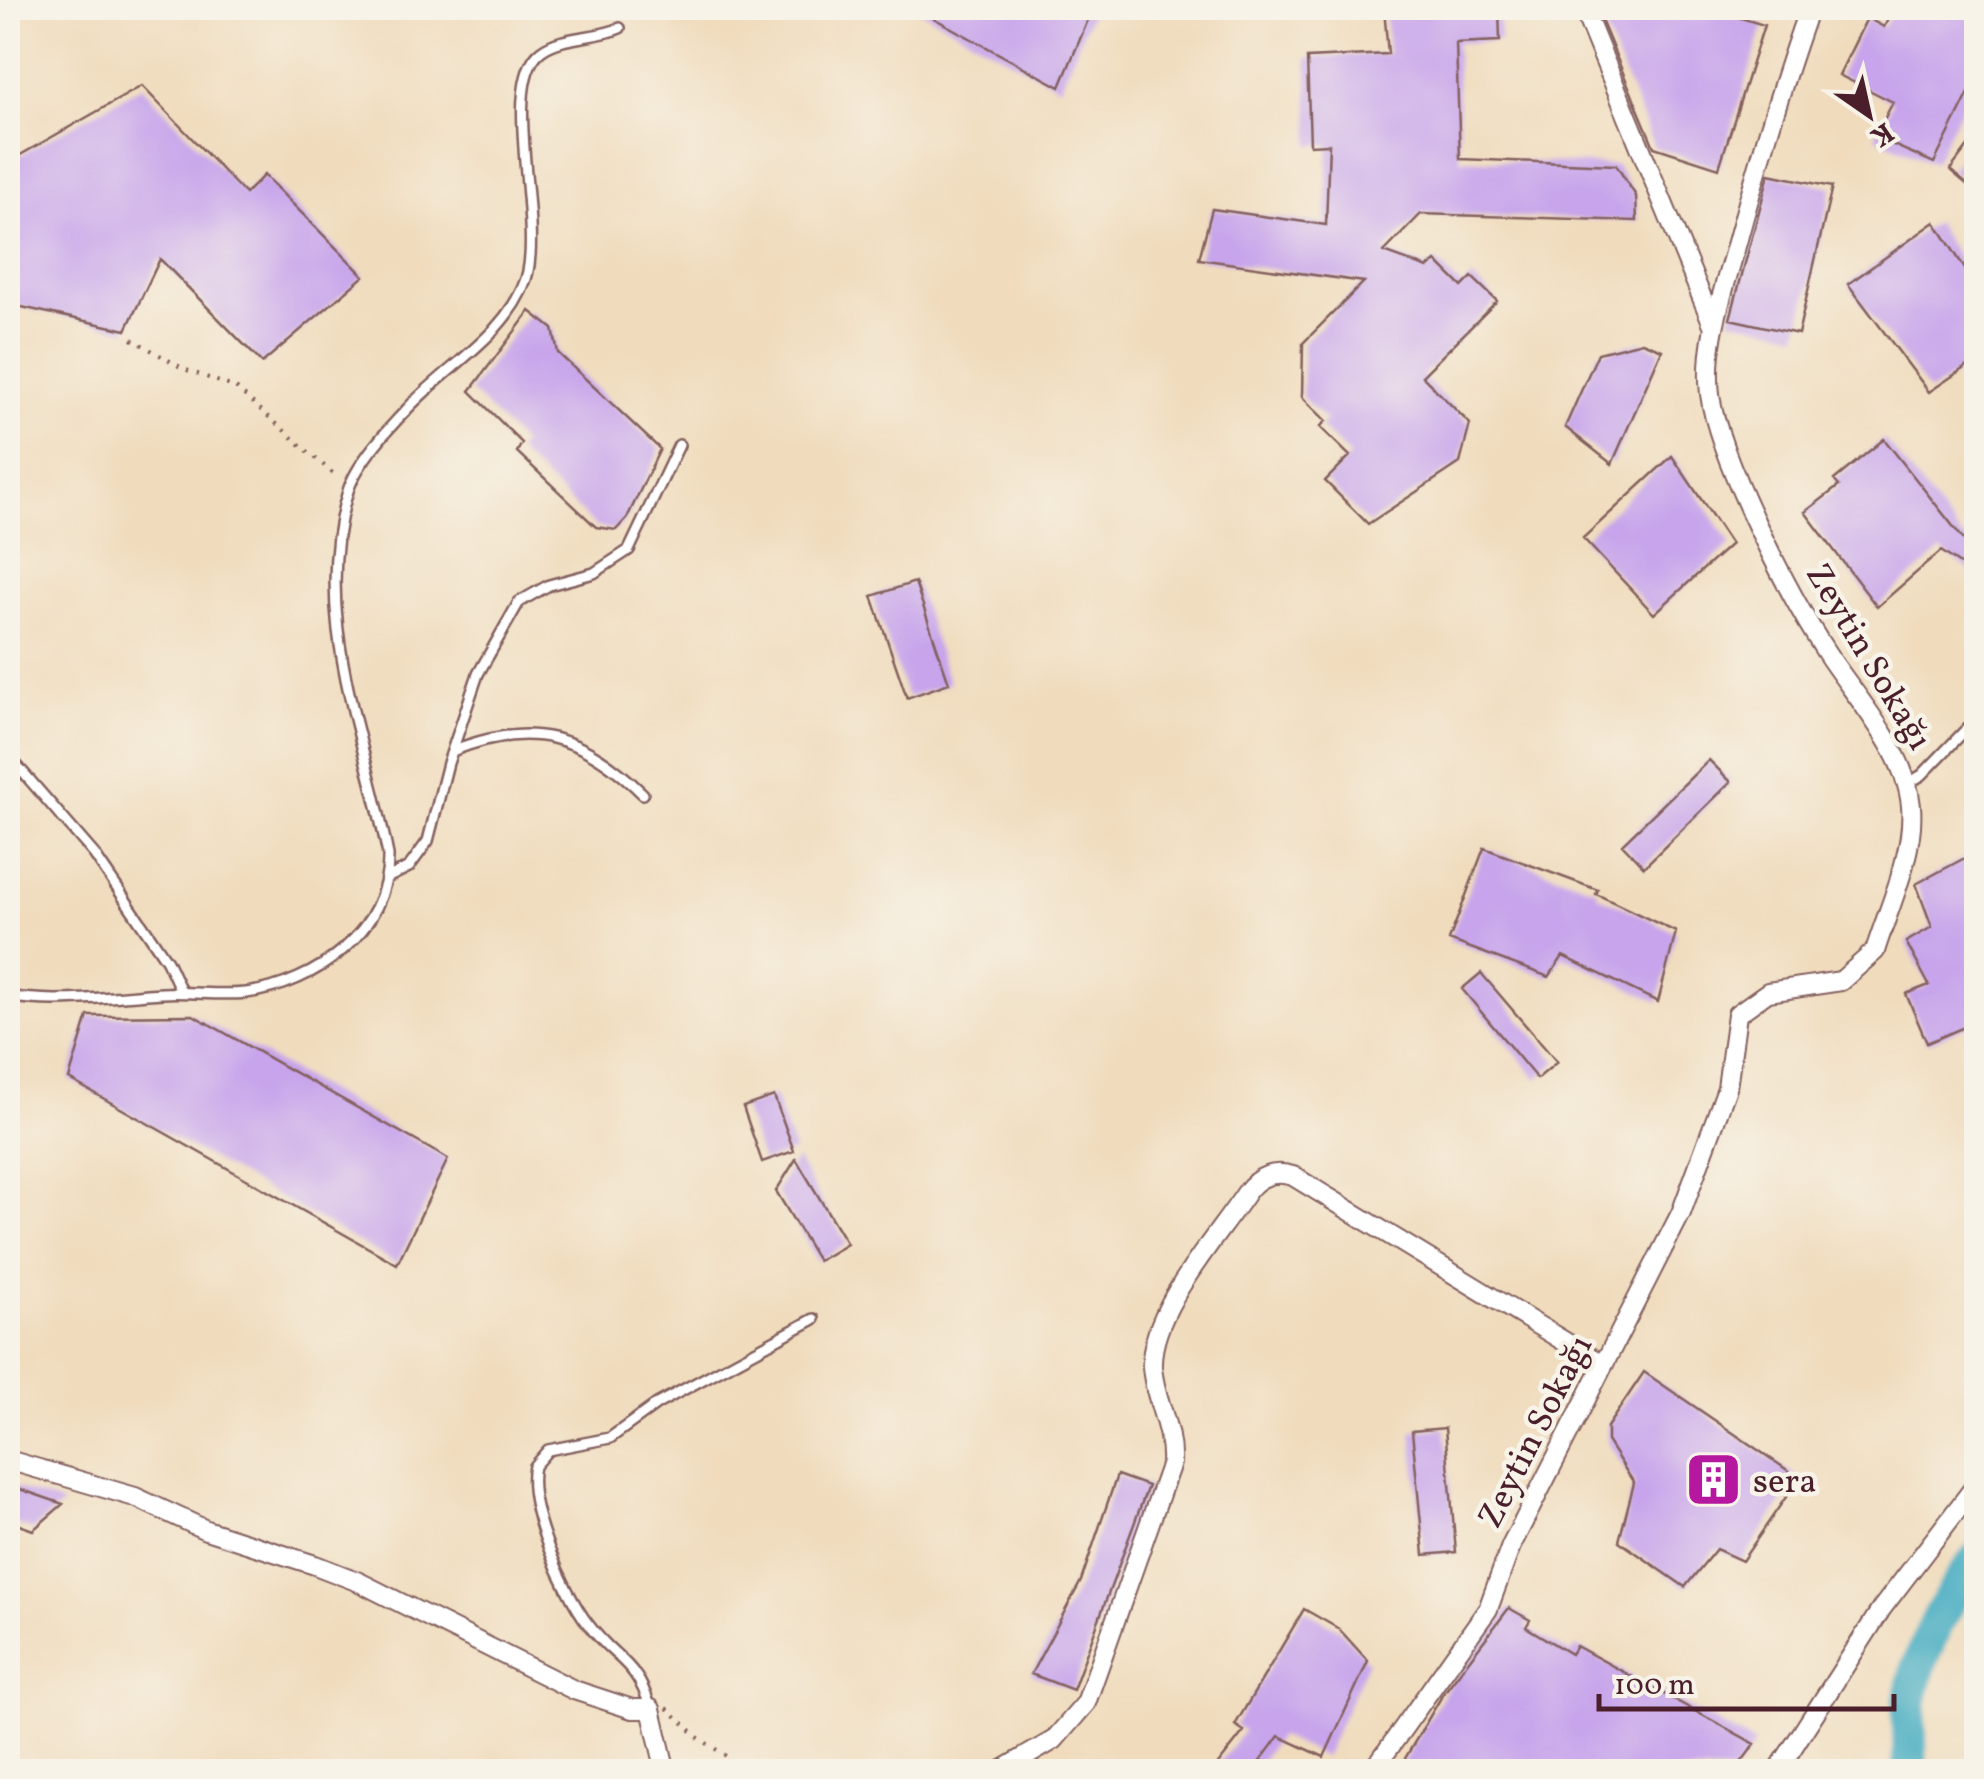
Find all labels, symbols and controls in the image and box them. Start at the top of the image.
north arrow [1819,65,1919,165]
text: K [1862,112,1901,155]
street label: Zeytin Sokağı [1793,555,1942,760]
street label: Zeytin Sokağı [1468,1328,1606,1537]
building icon: sera [1684,1450,1744,1510]
place label: sera [1753,1459,1817,1507]
scale bar [1599,1649,1894,1711]
text: 100 m [1614,1665,1695,1707]

